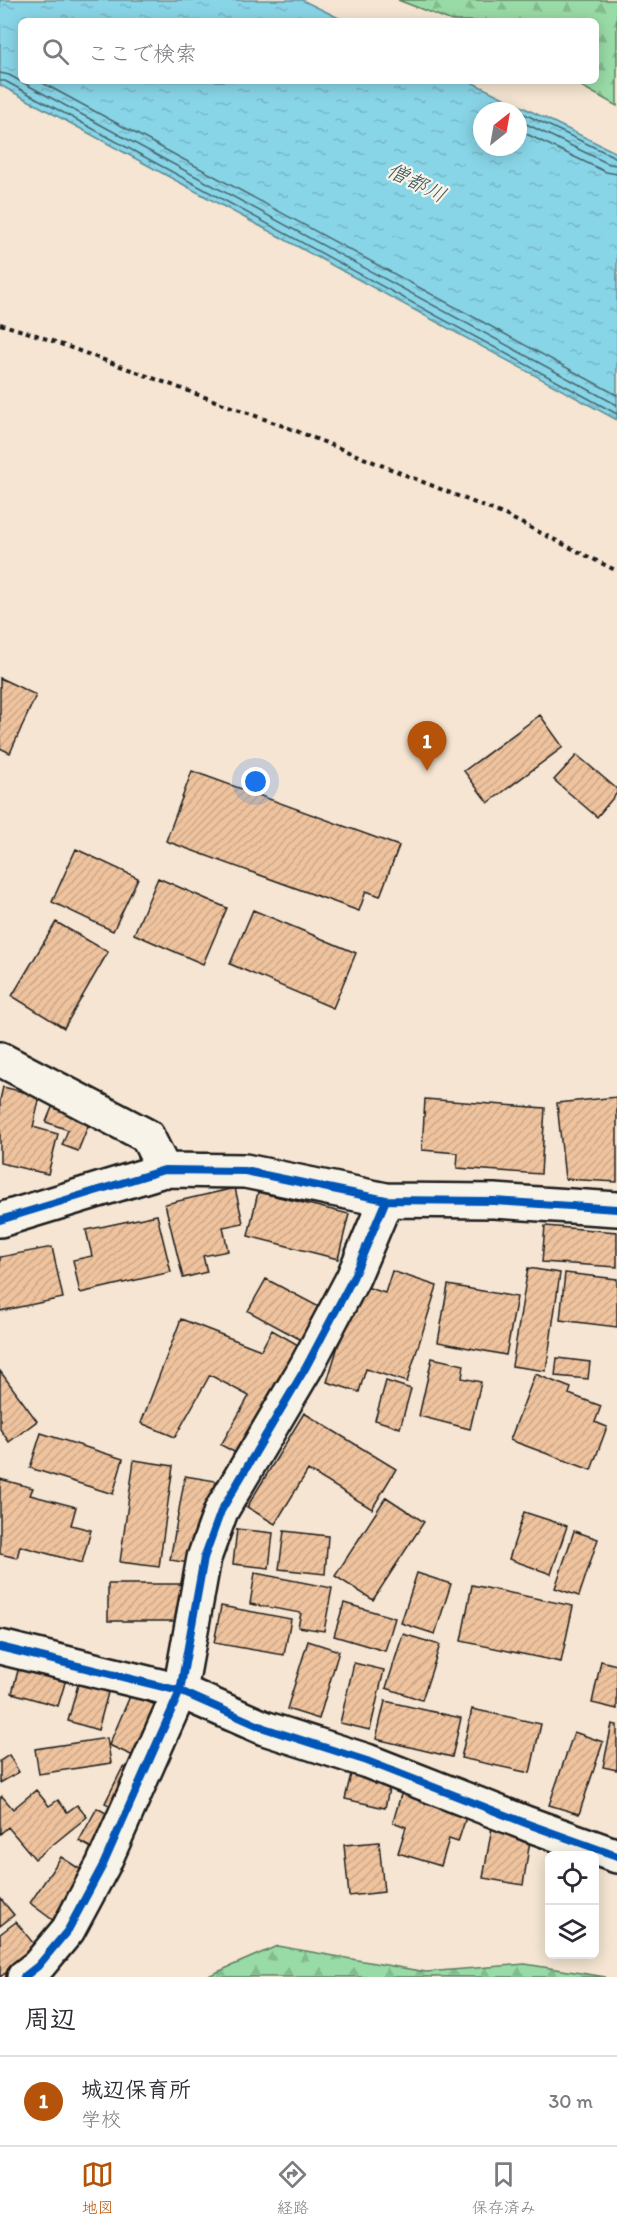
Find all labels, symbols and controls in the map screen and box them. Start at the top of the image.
search box [18,18,599,84]
icon: search [39,35,72,68]
text: ここで検索 [87,40,197,67]
north arrow [473,102,527,156]
water label: 僧都川 [383,157,451,207]
pin: 1 [408,722,446,771]
your location [241,767,270,796]
map controls [545,1851,599,1959]
button: locate [545,1851,599,1905]
button: layers [545,1905,599,1959]
text: 周辺 [24,2003,76,2035]
text: 城辺保育所 [81,2076,191,2103]
text: 1 [39,2089,48,2113]
text: 30 m [548,2089,593,2113]
text: 学校 [81,2107,121,2131]
tab: 地図 [81,2158,114,2218]
tab: 経路 [276,2158,309,2218]
tab: 保存済み [472,2158,536,2218]

